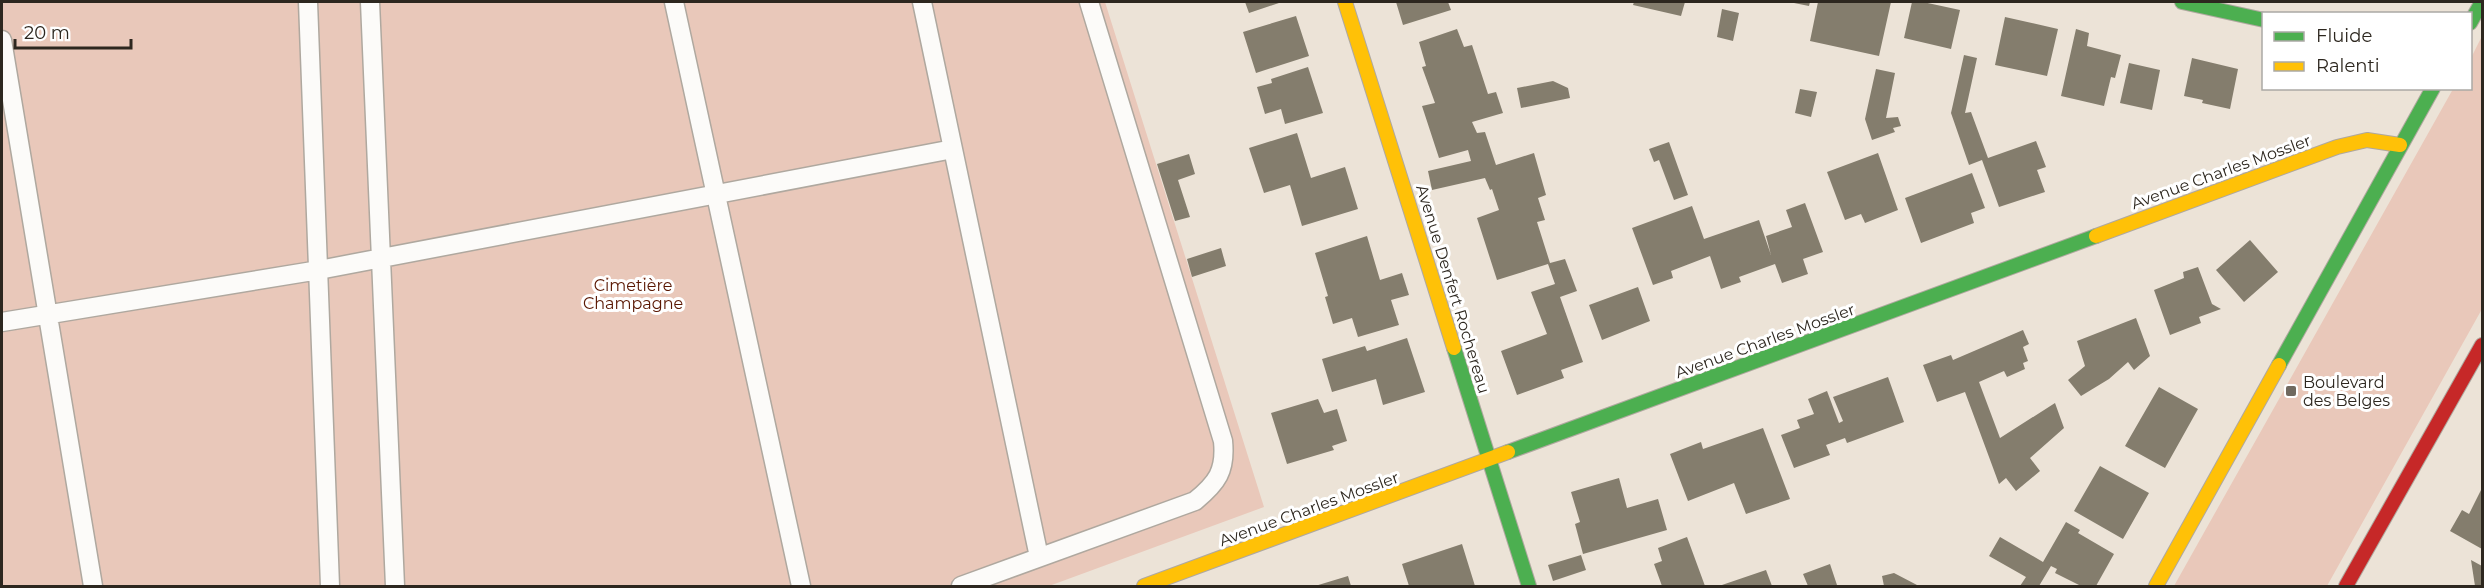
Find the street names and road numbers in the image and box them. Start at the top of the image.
street label: Avenue Charles Mossler [2129,131,2313,213]
street label: Avenue Denfert Rochereau [1412,182,1494,396]
street label: Avenue Charles Mossler [1673,300,1857,382]
street label: Avenue Charles Mossler [1217,468,1401,550]

